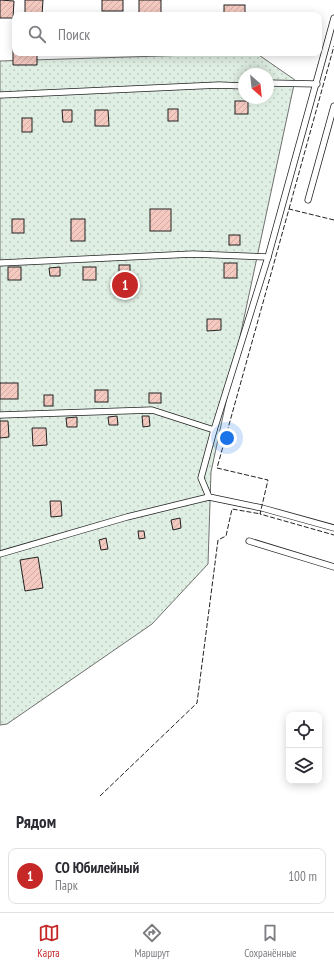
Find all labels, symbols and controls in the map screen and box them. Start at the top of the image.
search box [12,12,322,56]
icon: search [26,23,48,45]
text: Поиск [58,25,90,44]
north arrow [238,68,274,104]
pin: 1 [112,270,138,300]
your location [217,428,237,448]
map controls [286,712,322,784]
button: locate [286,712,322,748]
button: layers [286,748,322,784]
text: Рядом [16,811,56,833]
text: СО Юбилейный [55,858,139,877]
text: 1 [27,868,33,885]
text: 100 m [288,868,317,885]
text: Парк [55,877,78,894]
tab: Карта [37,922,60,960]
tab: Маршрут [134,922,170,960]
tab: Сохранённые [244,922,297,960]

